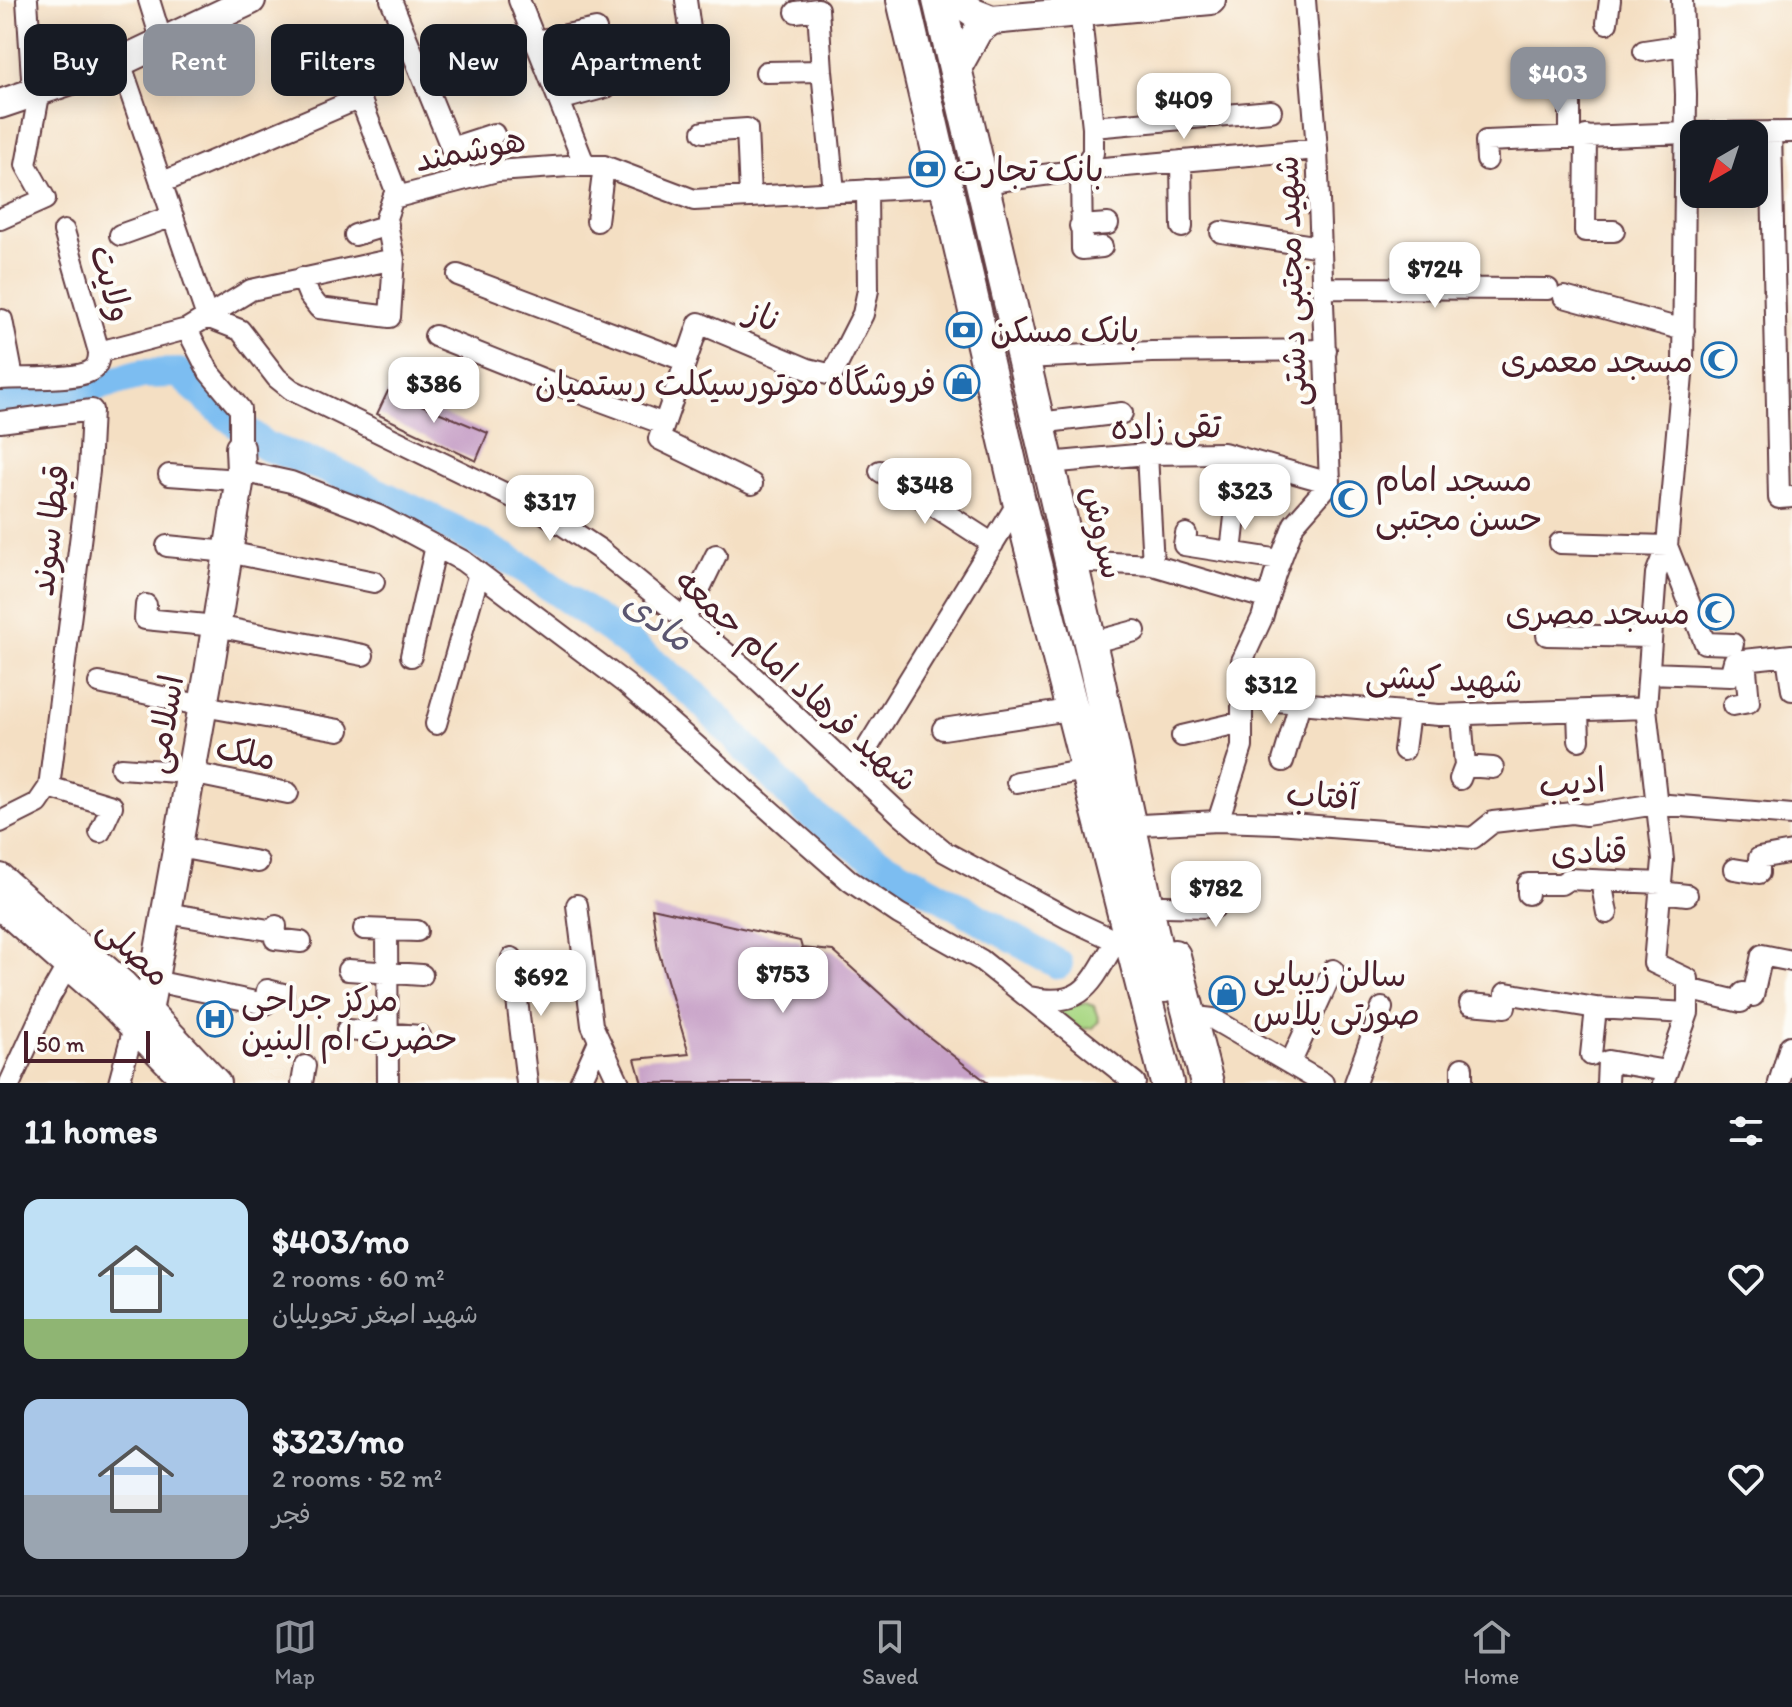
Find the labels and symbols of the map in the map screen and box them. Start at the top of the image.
pin: $403 [1511,47,1605,115]
pin: $409 [1137,73,1231,141]
street label: هوشمند [411,119,529,180]
north arrow [1680,120,1768,208]
place label: بانک تجارت [953,149,1104,190]
bank icon: بانک تجارت [908,150,946,188]
street label: شهید مجتبی دشتی [1266,155,1316,407]
street label: ولایت [81,240,142,326]
pin: $724 [1388,242,1482,310]
street label: ناز [737,289,786,341]
place label: بانک مسکن [990,310,1139,351]
bank icon: بانک مسکن [945,311,983,349]
place label: مسجد معمری [1501,340,1693,381]
mosque icon: مسجد معمری [1700,341,1738,379]
pin: $386 [387,357,481,425]
place label: فروشگاه موتورسیکلت رستمیان [535,363,936,405]
shop icon: فروشگاه موتورسیکلت رستمیان [943,364,981,402]
street label: تقی زاده [1110,405,1223,449]
pin: $348 [878,458,972,526]
place label: مسجد امام حسن مجتبی [1375,459,1543,540]
street label: قیطا سوند [21,462,78,598]
pin: $323 [1198,464,1292,532]
pin: $317 [503,475,597,543]
mosque icon: مسجد امام حسن مجتبی [1330,480,1368,518]
street label: سروش [1072,481,1134,583]
street label: شهید فرهاد امام جمعه [663,560,927,804]
water label: مادی [615,580,702,660]
place label: مسجد مصری [1505,592,1690,633]
mosque icon: مسجد مصری [1697,593,1735,631]
street label: شهید کیشی [1365,655,1523,703]
pin: $312 [1224,658,1318,726]
street label: اسلامی [135,672,193,777]
street label: ملک [212,726,280,779]
street label: ادیب [1537,759,1607,806]
street label: آفتاب [1285,773,1361,819]
street label: قنادی [1550,830,1628,873]
pin: $782 [1169,861,1263,929]
street label: مصلی [89,908,179,996]
pin: $753 [736,947,830,1015]
pin: $692 [494,950,588,1018]
place label: سالن زیبایی صورتی پلاس [1253,954,1420,1035]
shop icon: سالن زیبایی صورتی پلاس [1208,975,1246,1013]
place label: مرکز جراحی حضرت ام البنین [241,979,458,1064]
hospital icon: مرکز جراحی حضرت ام البنین [196,1000,234,1038]
scale bar [24,1027,150,1063]

